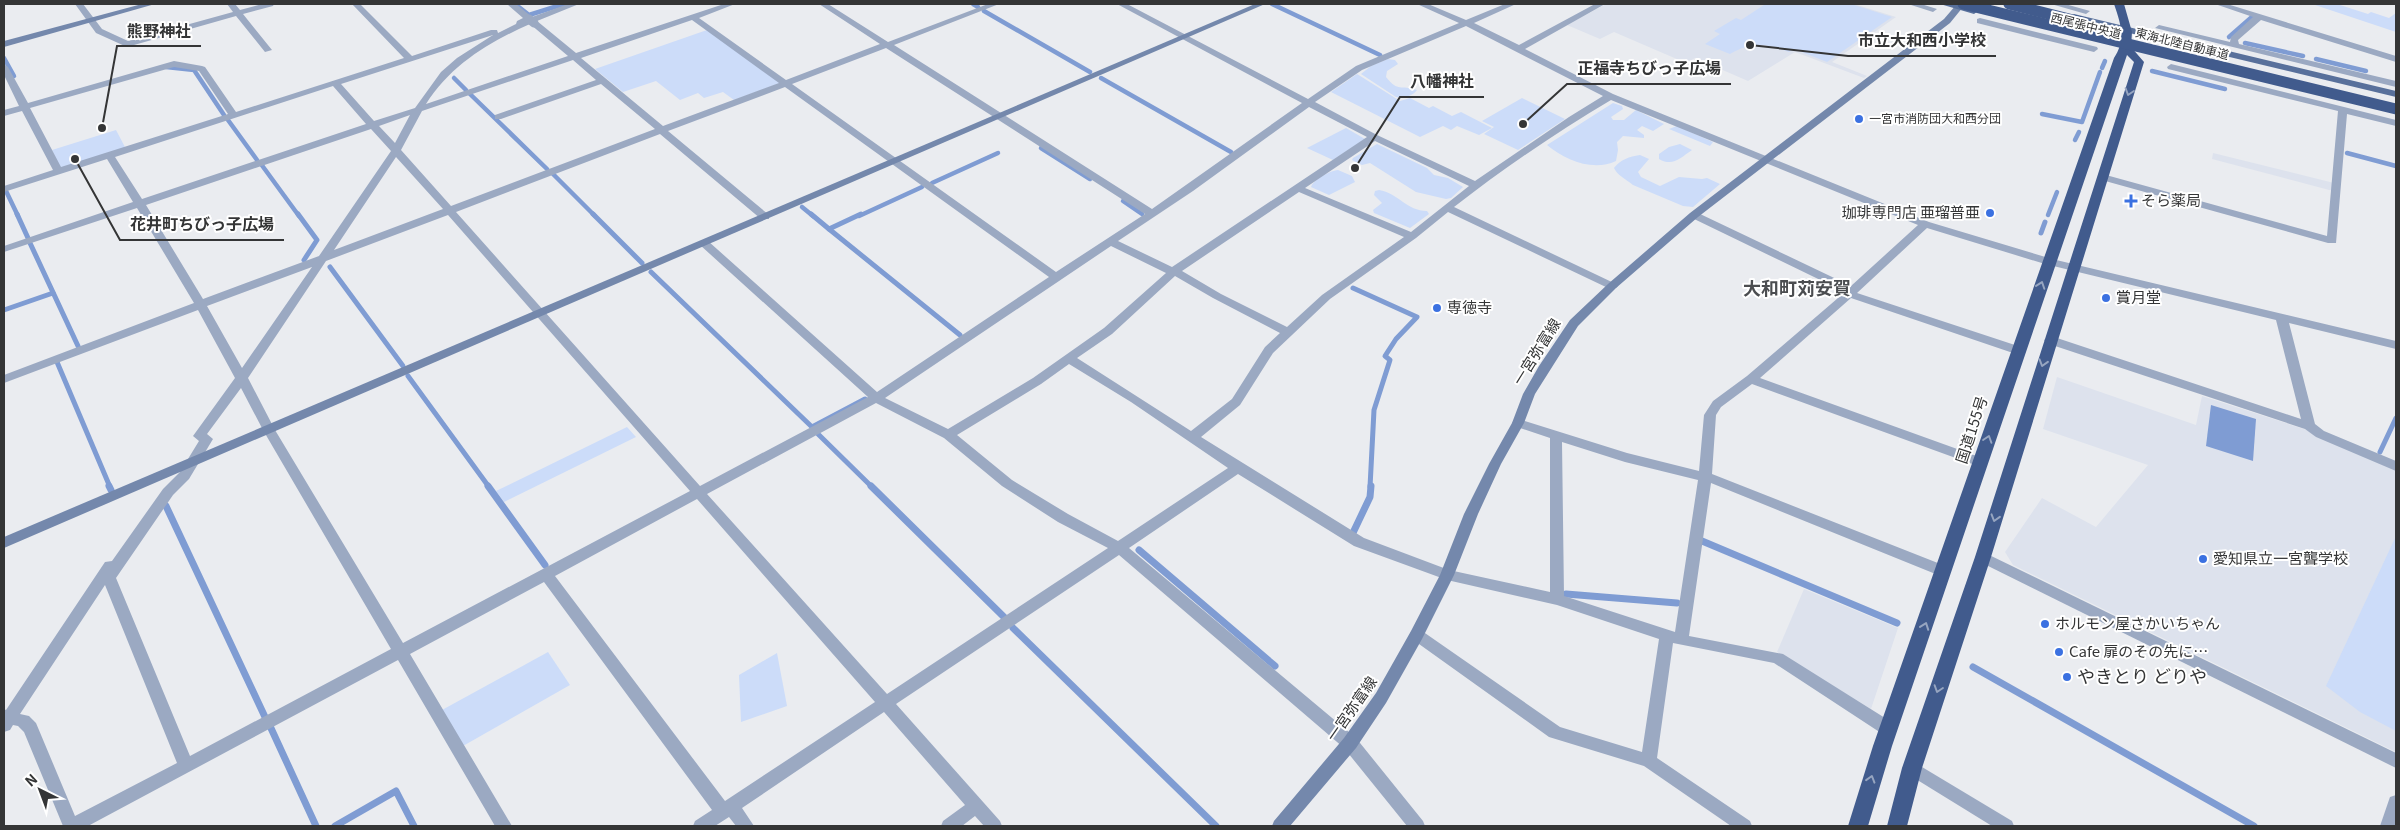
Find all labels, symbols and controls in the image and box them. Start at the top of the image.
street label: 西尾張中央道 [2049,8,2123,42]
callout: 熊野神社 [117,15,201,46]
text: 熊野神社 [127,18,191,42]
street label: 東海北陸自動車道 [2134,23,2231,62]
callout: 市立大和西小学校 [1848,25,1996,56]
text: 市立大和西小学校 [1858,27,1986,51]
callout: 正福寺ちびっ子広場 [1567,53,1731,84]
text: 正福寺ちびっ子広場 [1577,55,1721,79]
callout: 八幡神社 [1400,66,1484,97]
text: 八幡神社 [1410,68,1474,92]
one-way arrow [2125,87,2135,95]
place label: 一宮市消防団大和西分団 [1869,109,2001,126]
marker: 一宮市消防団大和西分団 [1853,113,1865,125]
place label: そら薬局 [2141,189,2201,210]
marker: そら薬局 [2125,195,2137,207]
place label: 珈琲専門店 亜瑠普亜 [1842,201,1980,222]
marker: 珈琲専門店 亜瑠普亜 [1984,207,1996,219]
callout: 花井町ちびっ子広場 [120,209,284,240]
text: 花井町ちびっ子広場 [130,211,274,235]
district label: 大和町苅安賀 [1743,274,1851,300]
one-way arrow [2035,282,2045,290]
place label: 賞月堂 [2116,286,2161,307]
marker: 賞月堂 [2100,292,2112,304]
place label: 専徳寺 [1447,296,1492,317]
marker: 専徳寺 [1431,302,1443,314]
street label: 一宮弥富線 [1507,314,1565,389]
one-way arrow [2038,359,2048,367]
street label: 国道155号 [1950,393,1991,466]
one-way arrow [1982,435,1992,444]
one-way arrow [1990,514,2000,522]
place label: 愛知県立一宮聾学校 [2213,547,2348,568]
marker: 愛知県立一宮聾学校 [2197,553,2209,565]
place label: ホルモン屋さかいちゃん [2055,612,2220,633]
marker: ホルモン屋さかいちゃん [2039,618,2051,630]
one-way arrow [1919,622,1929,631]
place label: Cafe 扉のその先に… [2069,640,2208,661]
marker: Cafe 扉のその先に… [2053,646,2065,658]
place label: やきとり どりや [2077,662,2207,688]
street label: 一宮弥富線 [1321,671,1381,745]
marker: やきとり どりや [2061,671,2073,683]
one-way arrow [1934,685,1944,693]
north arrow [15,765,65,815]
text: N [20,769,41,791]
one-way arrow [1865,776,1875,784]

